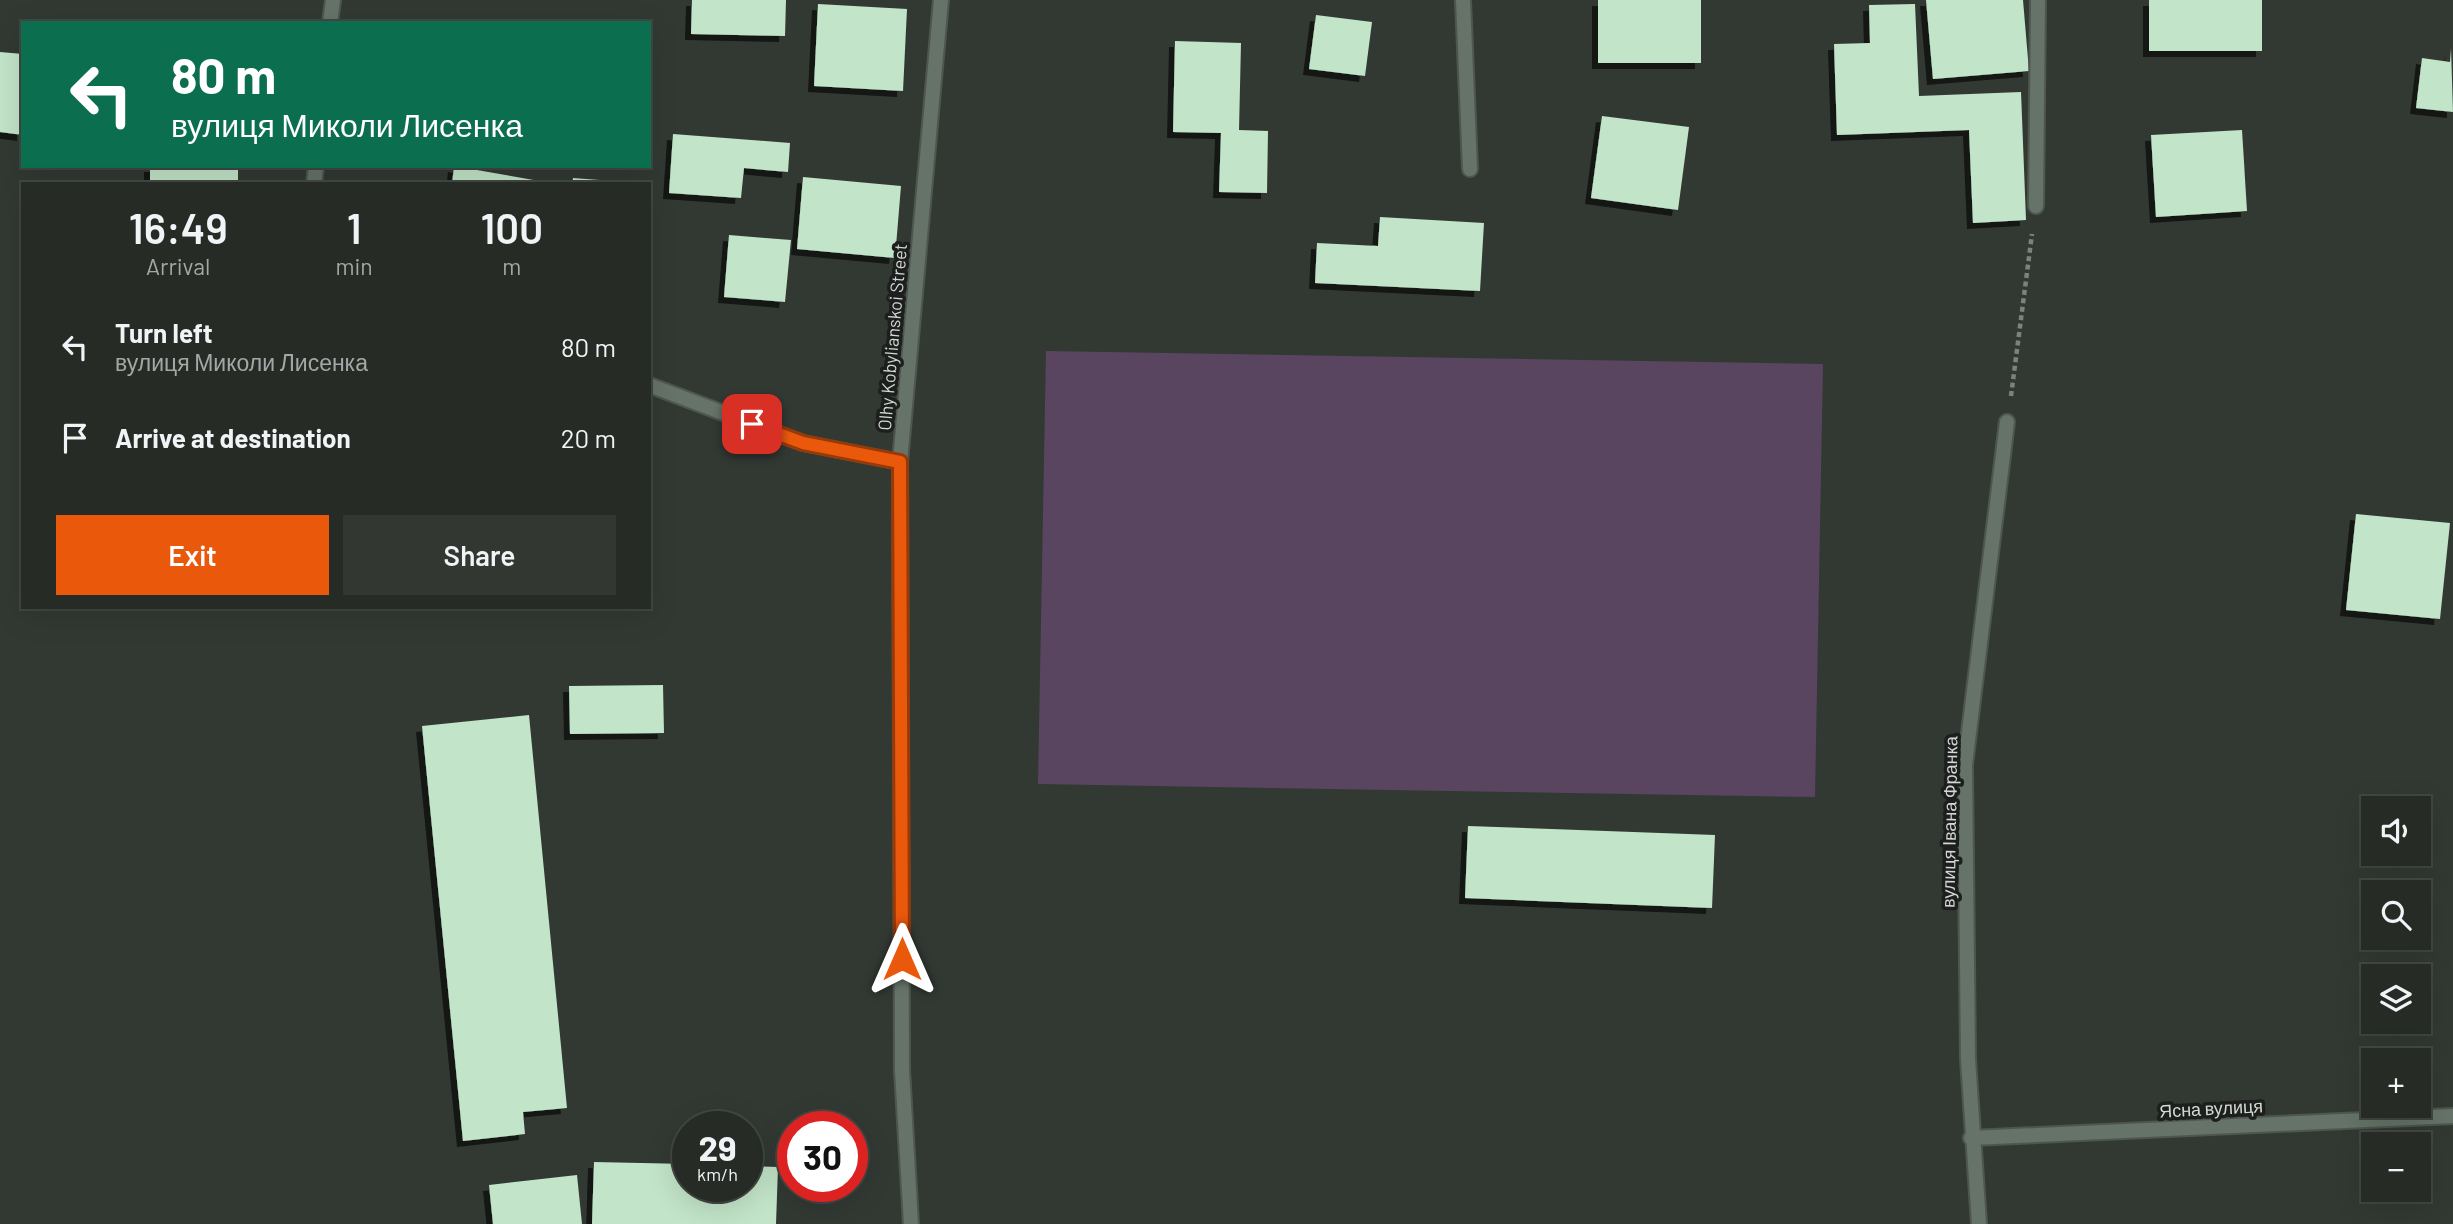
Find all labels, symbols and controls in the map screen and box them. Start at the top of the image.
text: 80 m [171,45,276,104]
icon: left [56,49,147,140]
text: вулиця Миколи Лисенка [171,105,523,143]
text: 16:49 [129,202,228,252]
text: 1 [347,202,361,252]
text: 100 [481,202,543,252]
street label: Olhy Kobylianskoi Street [873,243,911,431]
text: Arrival [146,252,210,280]
text: min [335,252,373,280]
text: m [502,252,521,280]
text: Turn left [115,317,213,348]
icon: left [56,328,94,366]
text: 80 m [561,331,616,362]
text: вулиця Миколи Лисенка [115,348,368,376]
pin [722,394,782,454]
icon: arrive [733,405,771,443]
icon: arrive [56,419,94,457]
text: Arrive at destination [115,422,351,453]
text: 20 m [561,422,616,453]
button: Exit [56,515,329,595]
button: Share [343,515,616,595]
street label: вулиця Івана Франка [1937,735,1962,908]
map controls [2361,796,2431,1202]
button: sound [2361,796,2431,866]
button: search [2361,880,2431,950]
position arrow [865,922,939,996]
button: layers [2361,964,2431,1034]
button: + [2361,1048,2431,1118]
street label: Ясна вулиця [2159,1094,2263,1122]
speed limit sign: 30 [777,1111,868,1202]
text: 29 [698,1126,737,1168]
button: − [2361,1132,2431,1202]
text: km/h [697,1163,738,1185]

